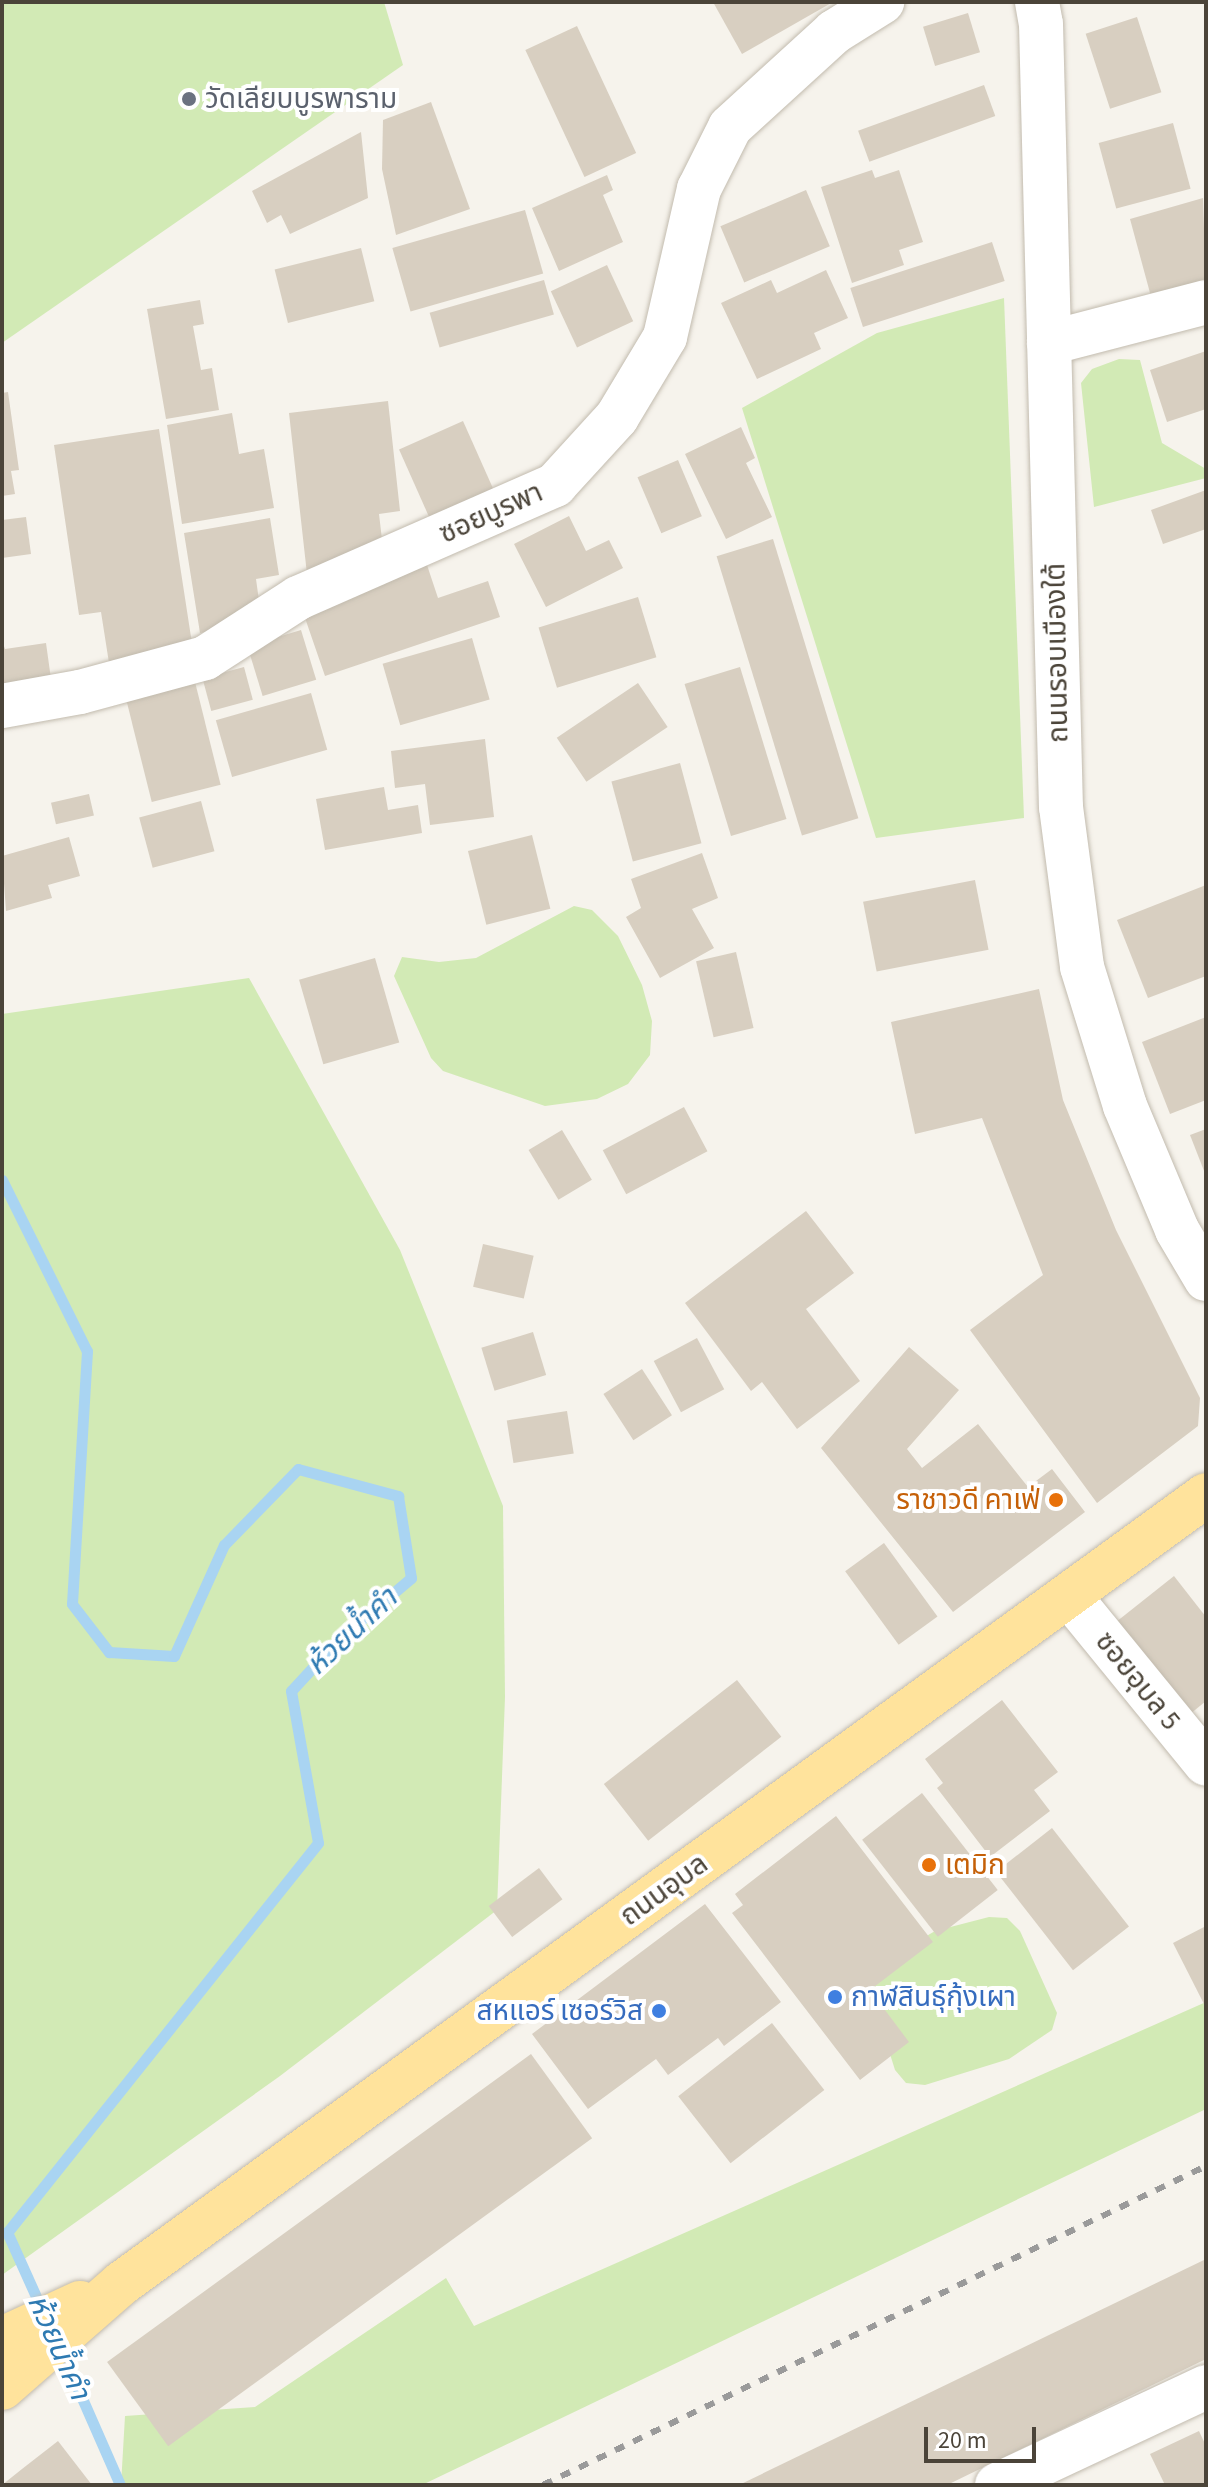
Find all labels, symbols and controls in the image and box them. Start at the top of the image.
place label: วัดเลียบบูรพาราม [205,82,397,116]
marker: วัดเลียบบูรพาราม [180,90,198,108]
street label: ซอยบูรพา [434,475,548,551]
street label: ถนนรอบเมืองใต้ [1039,563,1075,743]
place label: ราชาวดี คาเฟ่ [896,1483,1040,1517]
marker: ราชาวดี คาเฟ่ [1047,1491,1065,1509]
water label: ห้วยน้ำคำ [299,1581,405,1683]
street label: ซอยอุบล 5 [1088,1625,1188,1737]
street label: ถนนอุบล [614,1847,714,1933]
place label: เตมิก [945,1848,1005,1882]
marker: เตมิก [920,1856,938,1874]
place label: กาฬสินธุ์กุ้งเผา [851,1980,1016,2014]
marker: กาฬสินธุ์กุ้งเผา [826,1988,844,2006]
place label: สหแอร์ เซอร์วิส [477,1994,643,2028]
marker: สหแอร์ เซอร์วิส [650,2002,668,2020]
water label: ห้วยน้ำคำ [19,2289,97,2405]
scale bar [928,2411,1040,2461]
text: 20 m [938,2423,987,2458]

